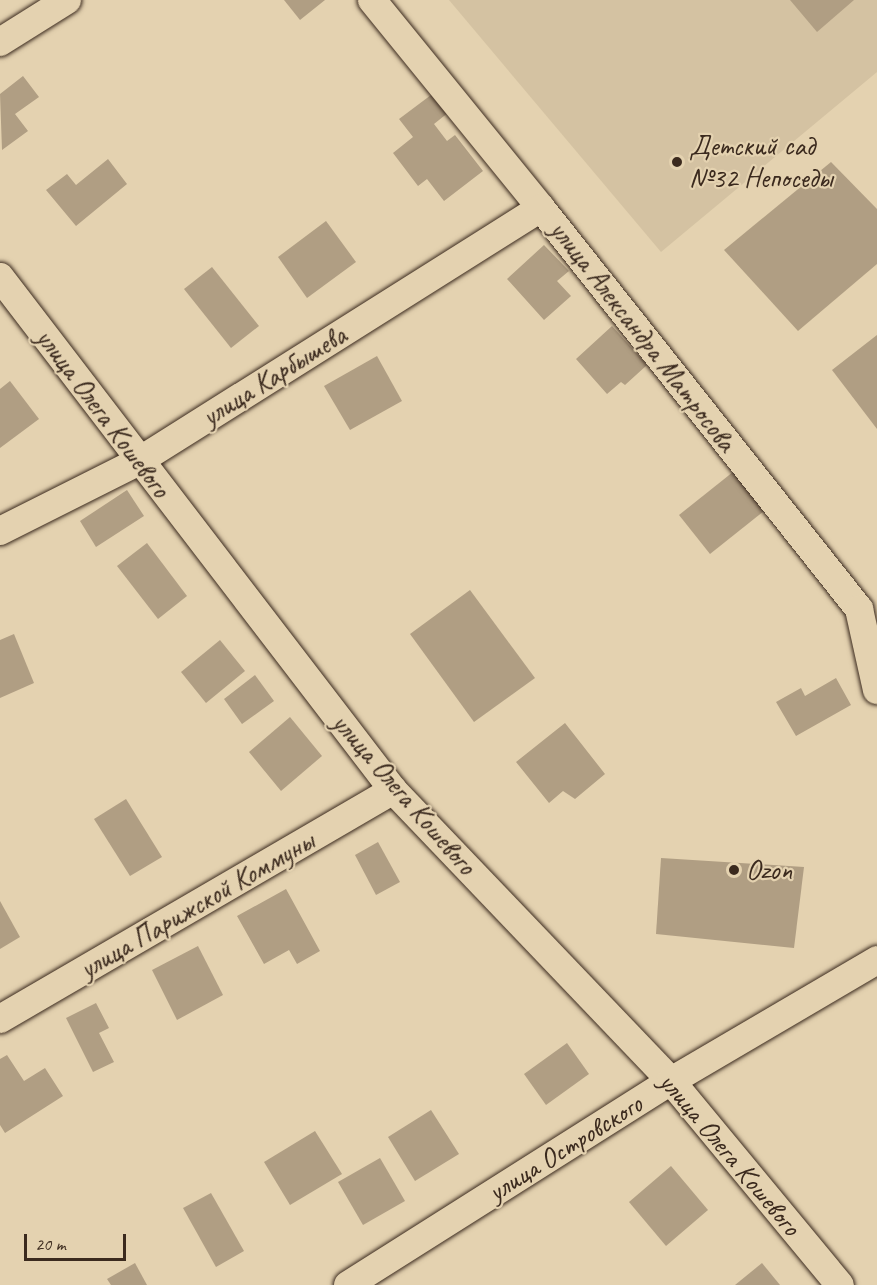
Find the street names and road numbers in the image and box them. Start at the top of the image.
street label: улица Александра Матросова [543,214,743,458]
street label: улица Карбышева [196,318,352,434]
street label: улица Олега Кошевого [29,322,177,504]
street label: улица Олега Кошевого [325,707,483,881]
street label: улица Парижской Коммуны [74,824,320,986]
street label: улица Олега Кошевого [652,1066,808,1242]
street label: улица Островского [481,1087,649,1209]

